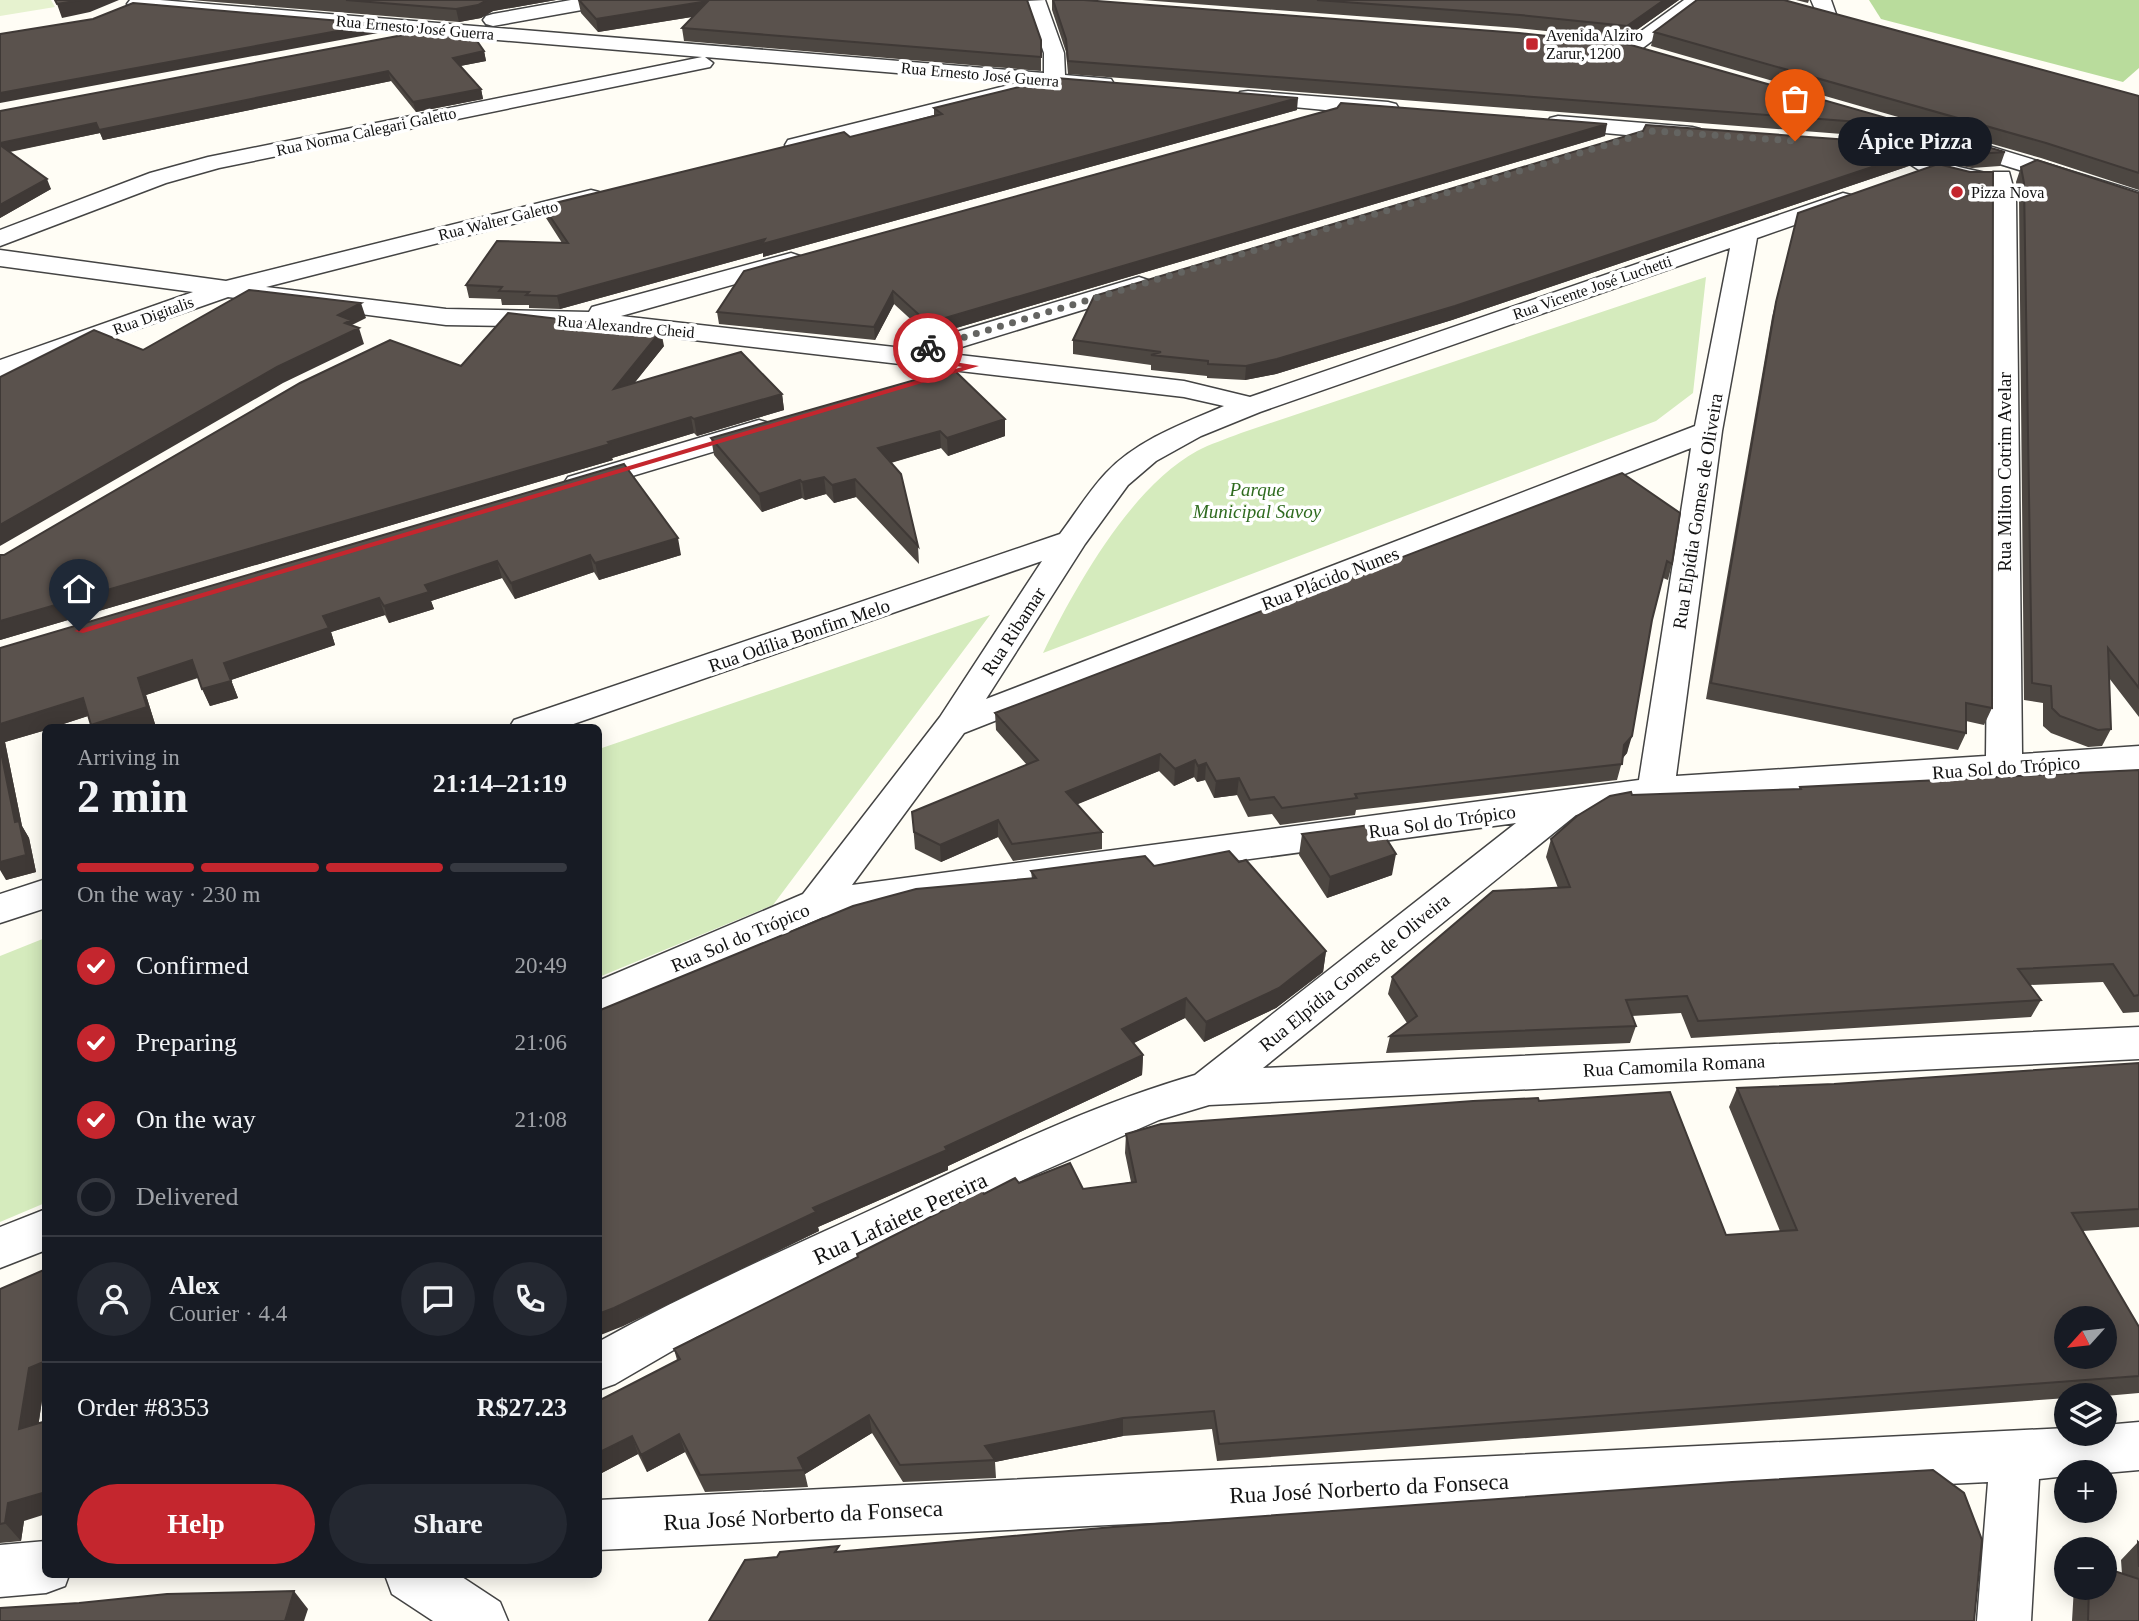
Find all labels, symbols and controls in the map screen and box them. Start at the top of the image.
street label: Rua Ernesto José Guerra [335,12,495,43]
place label: Avenida Alziro Zarur, 1200 [1546,27,1643,62]
marker: Avenida Alziro Zarur, 1200 [1524,36,1540,52]
street label: Rua Ernesto José Guerra [900,59,1060,90]
pin [1765,69,1825,141]
icon: bag [1776,80,1814,118]
street label: Rua Norma Calegari Galetto [275,104,458,160]
callout: Ápice Pizza [1837,116,1991,166]
text: Ápice Pizza [1858,129,1972,154]
marker: Pizza Nova [1949,184,1965,200]
place label: Pizza Nova [1971,184,2044,201]
street label: Rua Walter Galetto [436,197,560,244]
street label: Rua Vicente José Luchetti [1510,252,1674,323]
street label: Rua Digitalis [110,293,196,339]
street label: Rua Alexandre Cheid [557,312,695,341]
courier [893,313,963,383]
icon: bike [909,329,947,367]
street label: Rua Milton Cotrim Avelar [1994,372,2015,572]
street label: Rua Elpídia Gomes de Oliveira [1668,391,1727,631]
park label: Parque Municipal Savoy [1192,479,1322,522]
street label: Rua Plácido Nunes [1258,543,1402,614]
pin [49,559,109,631]
icon: home [60,570,98,608]
street label: Rua Ribamar [977,583,1050,679]
street label: Rua Odília Bonfim Melo [706,595,893,676]
text: Arriving in [77,745,180,770]
street label: Rua Sol do Trópico [1931,752,2081,783]
text: 21:14–21:19 [433,769,567,798]
text: 2 min [77,771,188,822]
street label: Rua Sol do Trópico [1367,801,1517,842]
text: On the way · 230 m [77,882,260,907]
street label: Rua Elpídia Gomes de Oliveira [1255,889,1454,1056]
street label: Rua Sol do Trópico [668,899,813,976]
icon: check [77,947,115,985]
text: Confirmed [136,951,249,980]
text: 20:49 [515,953,567,978]
icon: check [77,1024,115,1062]
text: Preparing [136,1028,237,1057]
text: 21:06 [515,1030,567,1055]
street label: Rua Camomila Romana [1582,1050,1766,1081]
icon: check [77,1101,115,1139]
text: On the way [136,1105,256,1134]
text: 21:08 [515,1107,567,1132]
street label: Rua Lafaiete Pereira [809,1167,991,1270]
text: Delivered [136,1182,239,1211]
button: person [77,1262,151,1336]
button: chat [401,1262,475,1336]
button: phone [493,1262,567,1336]
text: Alex [169,1271,220,1300]
text: Courier · 4.4 [169,1301,287,1326]
north arrow [2054,1306,2118,1368]
map controls [2054,1306,2117,1600]
button: layers [2054,1383,2117,1446]
text: Order #8353 [77,1393,209,1422]
text: R$27.23 [477,1393,567,1422]
button: + [2054,1460,2117,1523]
street label: Rua José Norberto da Fonseca [1229,1469,1509,1508]
button: Help [77,1484,315,1564]
button: Share [329,1484,567,1564]
street label: Rua José Norberto da Fonseca [663,1496,943,1535]
button: − [2054,1537,2117,1600]

